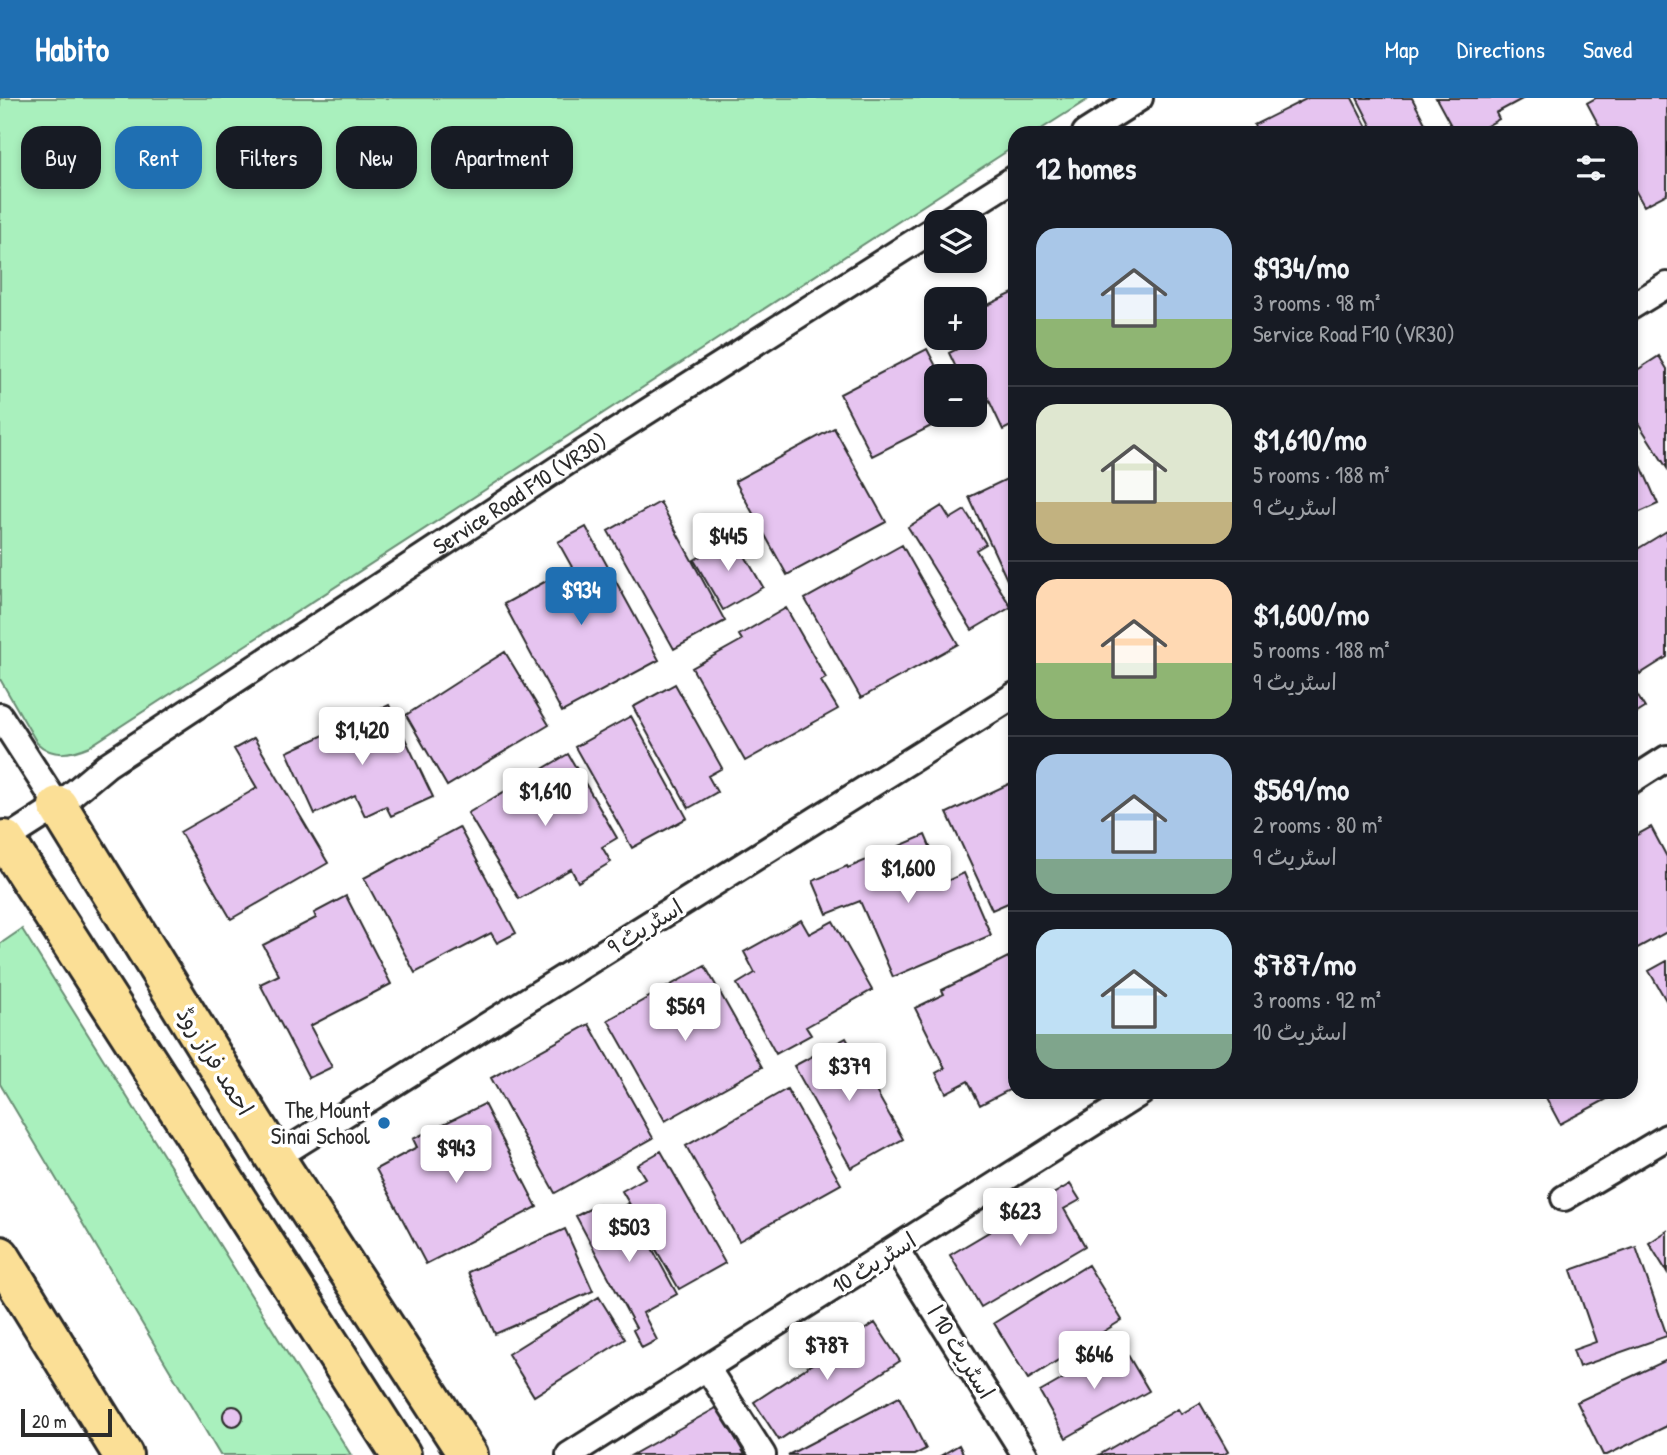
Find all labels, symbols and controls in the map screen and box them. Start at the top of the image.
text: Habito [35,27,109,71]
text: Map [1385,33,1419,65]
text: Directions [1457,33,1545,65]
text: Saved [1583,33,1632,65]
chip: Buy [21,126,101,189]
chip: Rent [115,126,202,189]
chip: Filters [216,126,322,189]
chip: New [336,126,417,189]
chip: Apartment [431,126,573,189]
text: 12 homes [1036,148,1136,188]
icon: filters [1572,149,1610,187]
map controls [924,210,987,427]
button: layers [924,210,987,273]
text: $934/mo [1253,247,1349,287]
icon: home [1092,256,1176,340]
button: + [924,287,987,350]
text: 3 rooms · 98 m² [1253,287,1380,318]
text: Service Road F10 (VR30) [1253,318,1455,349]
button: − [924,364,987,427]
text: $1,610/mo [1253,419,1367,459]
street label: Service Road F10 (VR30) [427,425,613,561]
icon: home [1092,432,1176,516]
text: 5 rooms · 188 m² [1253,459,1390,490]
text: اسٹریٹ 9 [1253,491,1337,522]
pin: $445 [687,514,769,573]
text: $445 [709,520,747,551]
pin: $934 [540,568,622,627]
text: $934 [561,574,601,605]
text: $1,600/mo [1253,594,1369,634]
icon: home [1092,607,1176,691]
text: 5 rooms · 188 m² [1253,634,1390,665]
text: اسٹریٹ 9 [1253,666,1337,697]
pin: $1,420 [305,708,419,767]
text: $1,420 [335,714,389,745]
pin: $1,610 [488,768,602,828]
text: $569/mo [1253,769,1349,809]
text: $1,610 [519,775,571,806]
icon: home [1092,782,1176,866]
text: 2 rooms · 80 m² [1253,809,1383,840]
text: اسٹریٹ 9 [1253,841,1337,872]
pin: $1,600 [851,846,965,905]
text: $1,600 [881,852,935,883]
street label: اسٹریٹ 9 [601,891,689,962]
text: $787/mo [1253,944,1356,984]
icon: home [1092,957,1176,1041]
pin: $569 [644,984,726,1043]
text: 3 rooms · 92 m² [1253,984,1381,1015]
text: $569 [665,990,705,1021]
street label: احمد فراز روڈ [170,1000,261,1121]
text: اسٹریٹ 10 [1253,1016,1347,1047]
pin: $379 [808,1044,890,1103]
text: $379 [828,1050,870,1081]
place label: The Mount Sinai School [271,1094,371,1151]
marker: The Mount Sinai School [376,1115,392,1131]
pin: $943 [415,1126,497,1185]
text: $943 [436,1132,476,1163]
pin: $623 [979,1188,1061,1248]
text: $623 [999,1195,1041,1226]
pin: $503 [588,1204,670,1264]
text: $503 [608,1211,650,1242]
street label: اسٹریٹ 10 [826,1224,922,1301]
street label: اسٹریٹ 10 ا [920,1299,1002,1405]
pin: $787 [786,1322,868,1382]
text: $787 [805,1329,849,1360]
pin: $646 [1053,1332,1135,1391]
text: $646 [1075,1338,1113,1369]
scale bar [21,1406,112,1438]
text: 20 m [32,1408,67,1434]

